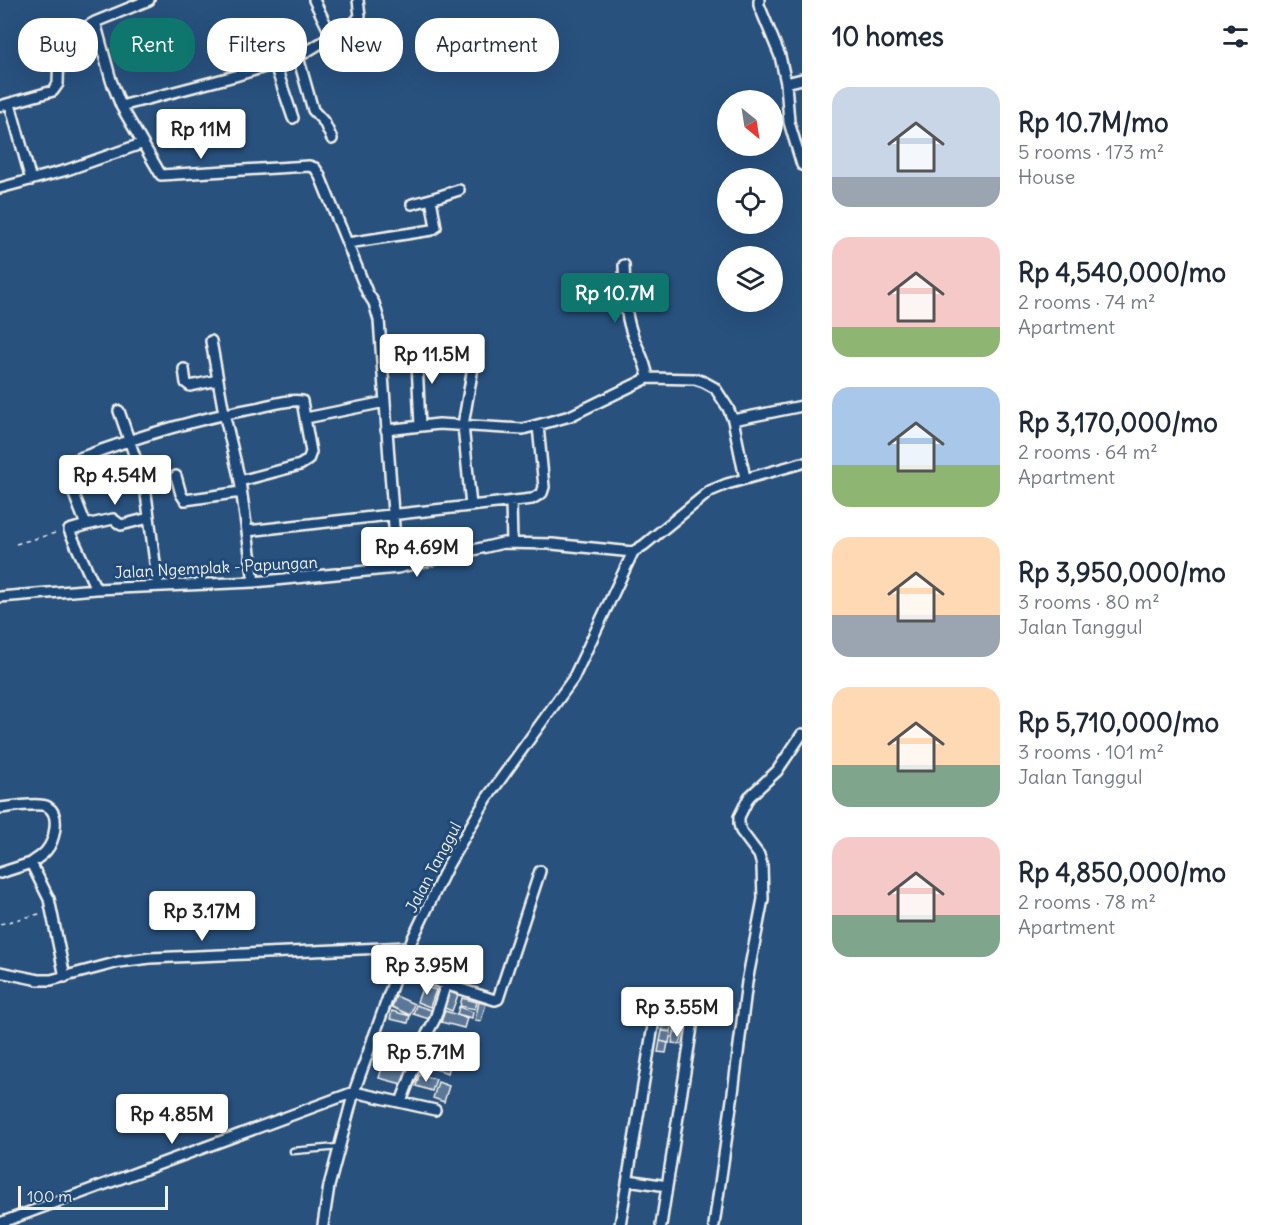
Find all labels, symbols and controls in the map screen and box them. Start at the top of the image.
chip: Buy [18,18,98,72]
chip: Rent [110,18,195,72]
chip: Filters [207,18,307,72]
chip: New [319,18,403,72]
chip: Apartment [415,18,559,72]
text: 10 homes [832,20,944,53]
icon: filters [1219,20,1252,53]
north arrow [717,90,783,156]
map controls [717,90,783,312]
text: Rp 10.7M/mo [1018,106,1169,139]
pin: Rp 11M [152,109,250,160]
icon: home [880,111,952,183]
text: Rp 11M [171,116,232,141]
text: 5 rooms · 173 m² [1018,139,1164,164]
text: House [1018,164,1075,189]
button: locate [717,168,783,234]
button: layers [717,246,783,312]
text: Rp 4,540,000/mo [1018,256,1226,289]
icon: home [880,261,952,333]
pin: Rp 10.7M [553,273,677,324]
text: Rp 10.7M [575,280,655,305]
text: 2 rooms · 74 m² [1018,289,1155,314]
text: Apartment [1018,314,1115,339]
pin: Rp 11.5M [370,334,494,385]
text: Rp 11.5M [394,341,470,366]
text: Rp 3,170,000/mo [1018,406,1218,439]
icon: home [880,411,952,483]
text: 2 rooms · 64 m² [1018,439,1158,464]
pin: Rp 4.54M [53,455,177,506]
text: Rp 4.54M [73,462,157,487]
text: Apartment [1018,464,1115,489]
pin: Rp 4.69M [355,527,479,578]
text: Rp 4.69M [375,534,459,559]
street label: Jalan Ngemplak - Papungan [114,552,318,582]
text: Rp 3,950,000/mo [1018,556,1226,589]
icon: home [880,561,952,633]
text: 3 rooms · 80 m² [1018,589,1160,614]
text: Jalan Tanggul [1018,614,1142,639]
text: Rp 5,710,000/mo [1018,706,1219,739]
icon: home [880,711,952,783]
text: 3 rooms · 101 m² [1018,739,1164,764]
text: Jalan Tanggul [1018,764,1142,789]
street label: Jalan Tanggul [401,818,465,916]
text: Rp 4,850,000/mo [1018,856,1226,889]
icon: home [880,861,952,933]
text: 2 rooms · 78 m² [1018,889,1156,914]
pin: Rp 3.17M [140,891,264,942]
text: Rp 3.17M [163,898,241,923]
text: Apartment [1018,914,1115,939]
pin: Rp 3.95M [365,945,489,996]
text: Rp 3.95M [385,952,469,977]
pin: Rp 3.55M [615,987,739,1038]
text: Rp 3.55M [635,994,719,1019]
pin: Rp 5.71M [364,1032,488,1083]
text: Rp 5.71M [387,1039,465,1064]
pin: Rp 4.85M [110,1094,234,1145]
text: Rp 4.85M [130,1101,214,1126]
scale bar [18,1183,168,1210]
text: 100 m [27,1186,72,1206]

